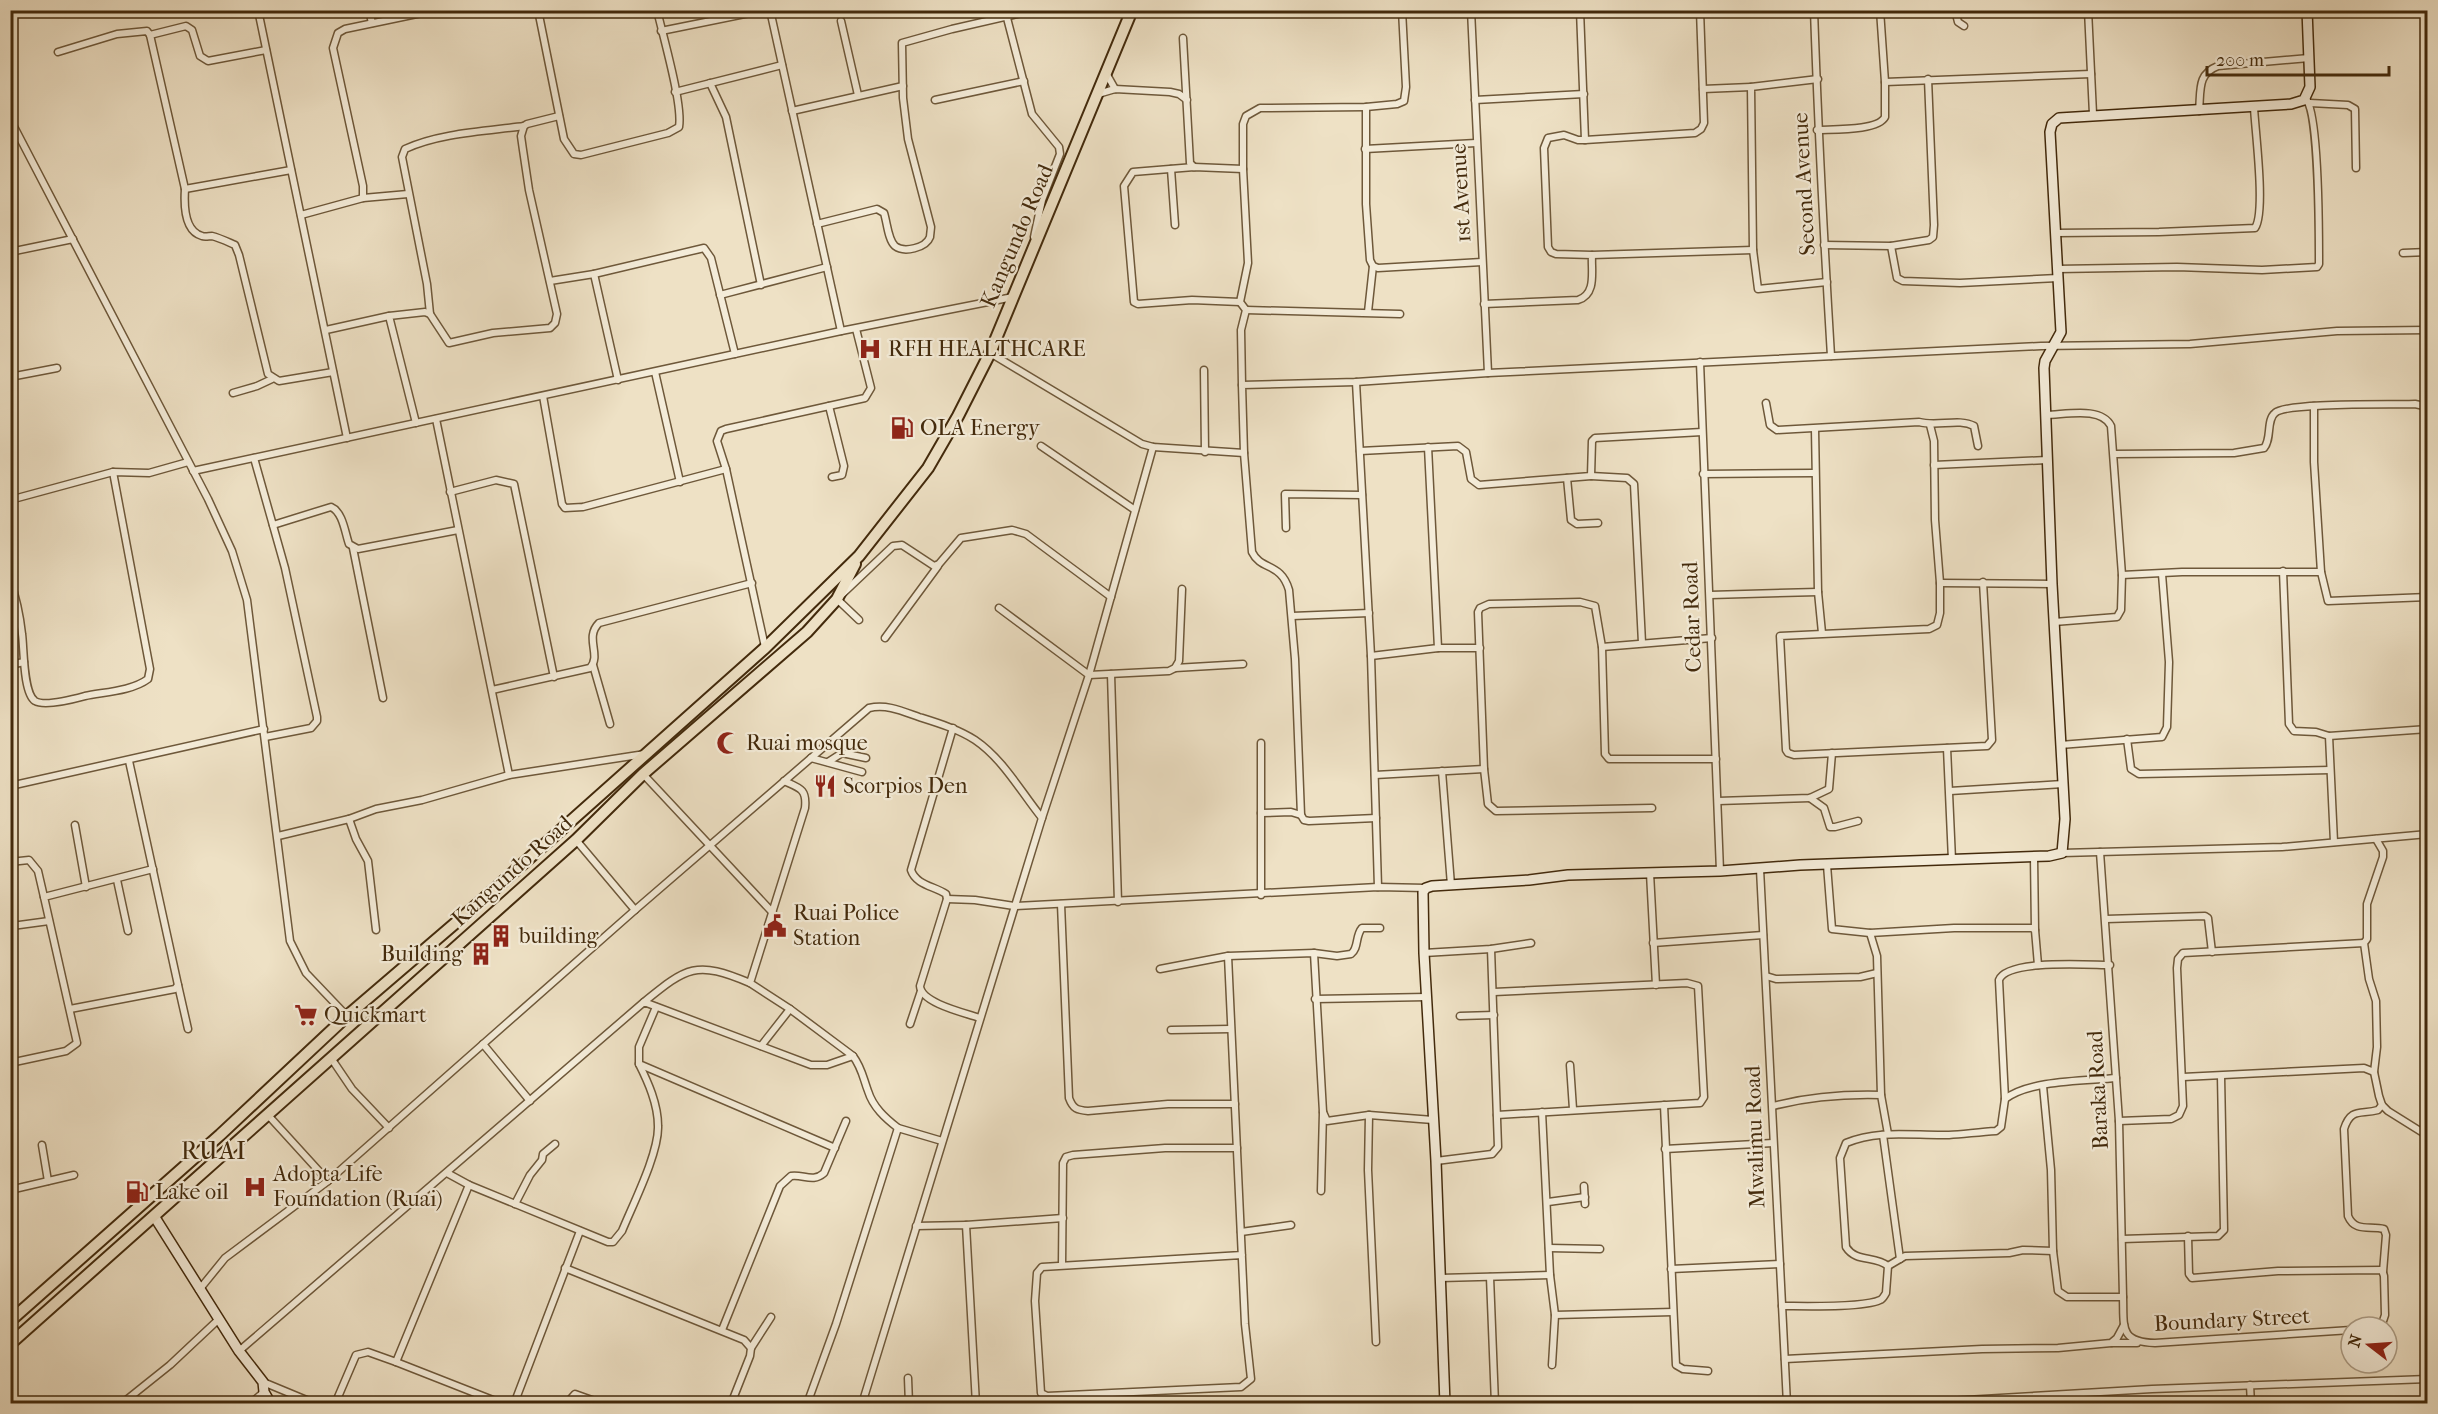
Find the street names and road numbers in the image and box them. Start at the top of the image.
street label: Second Avenue [1787,112,1821,256]
street label: 1st Avenue [1445,143,1477,243]
street label: Kangundo Road [975,159,1059,312]
street label: Cedar Road [1677,560,1707,673]
street label: Kangundo Road [446,809,578,932]
street label: Baraka Road [2082,1029,2114,1150]
street label: Mwalimu Road [1739,1064,1770,1209]
street label: Boundary Street [2153,1303,2311,1337]

